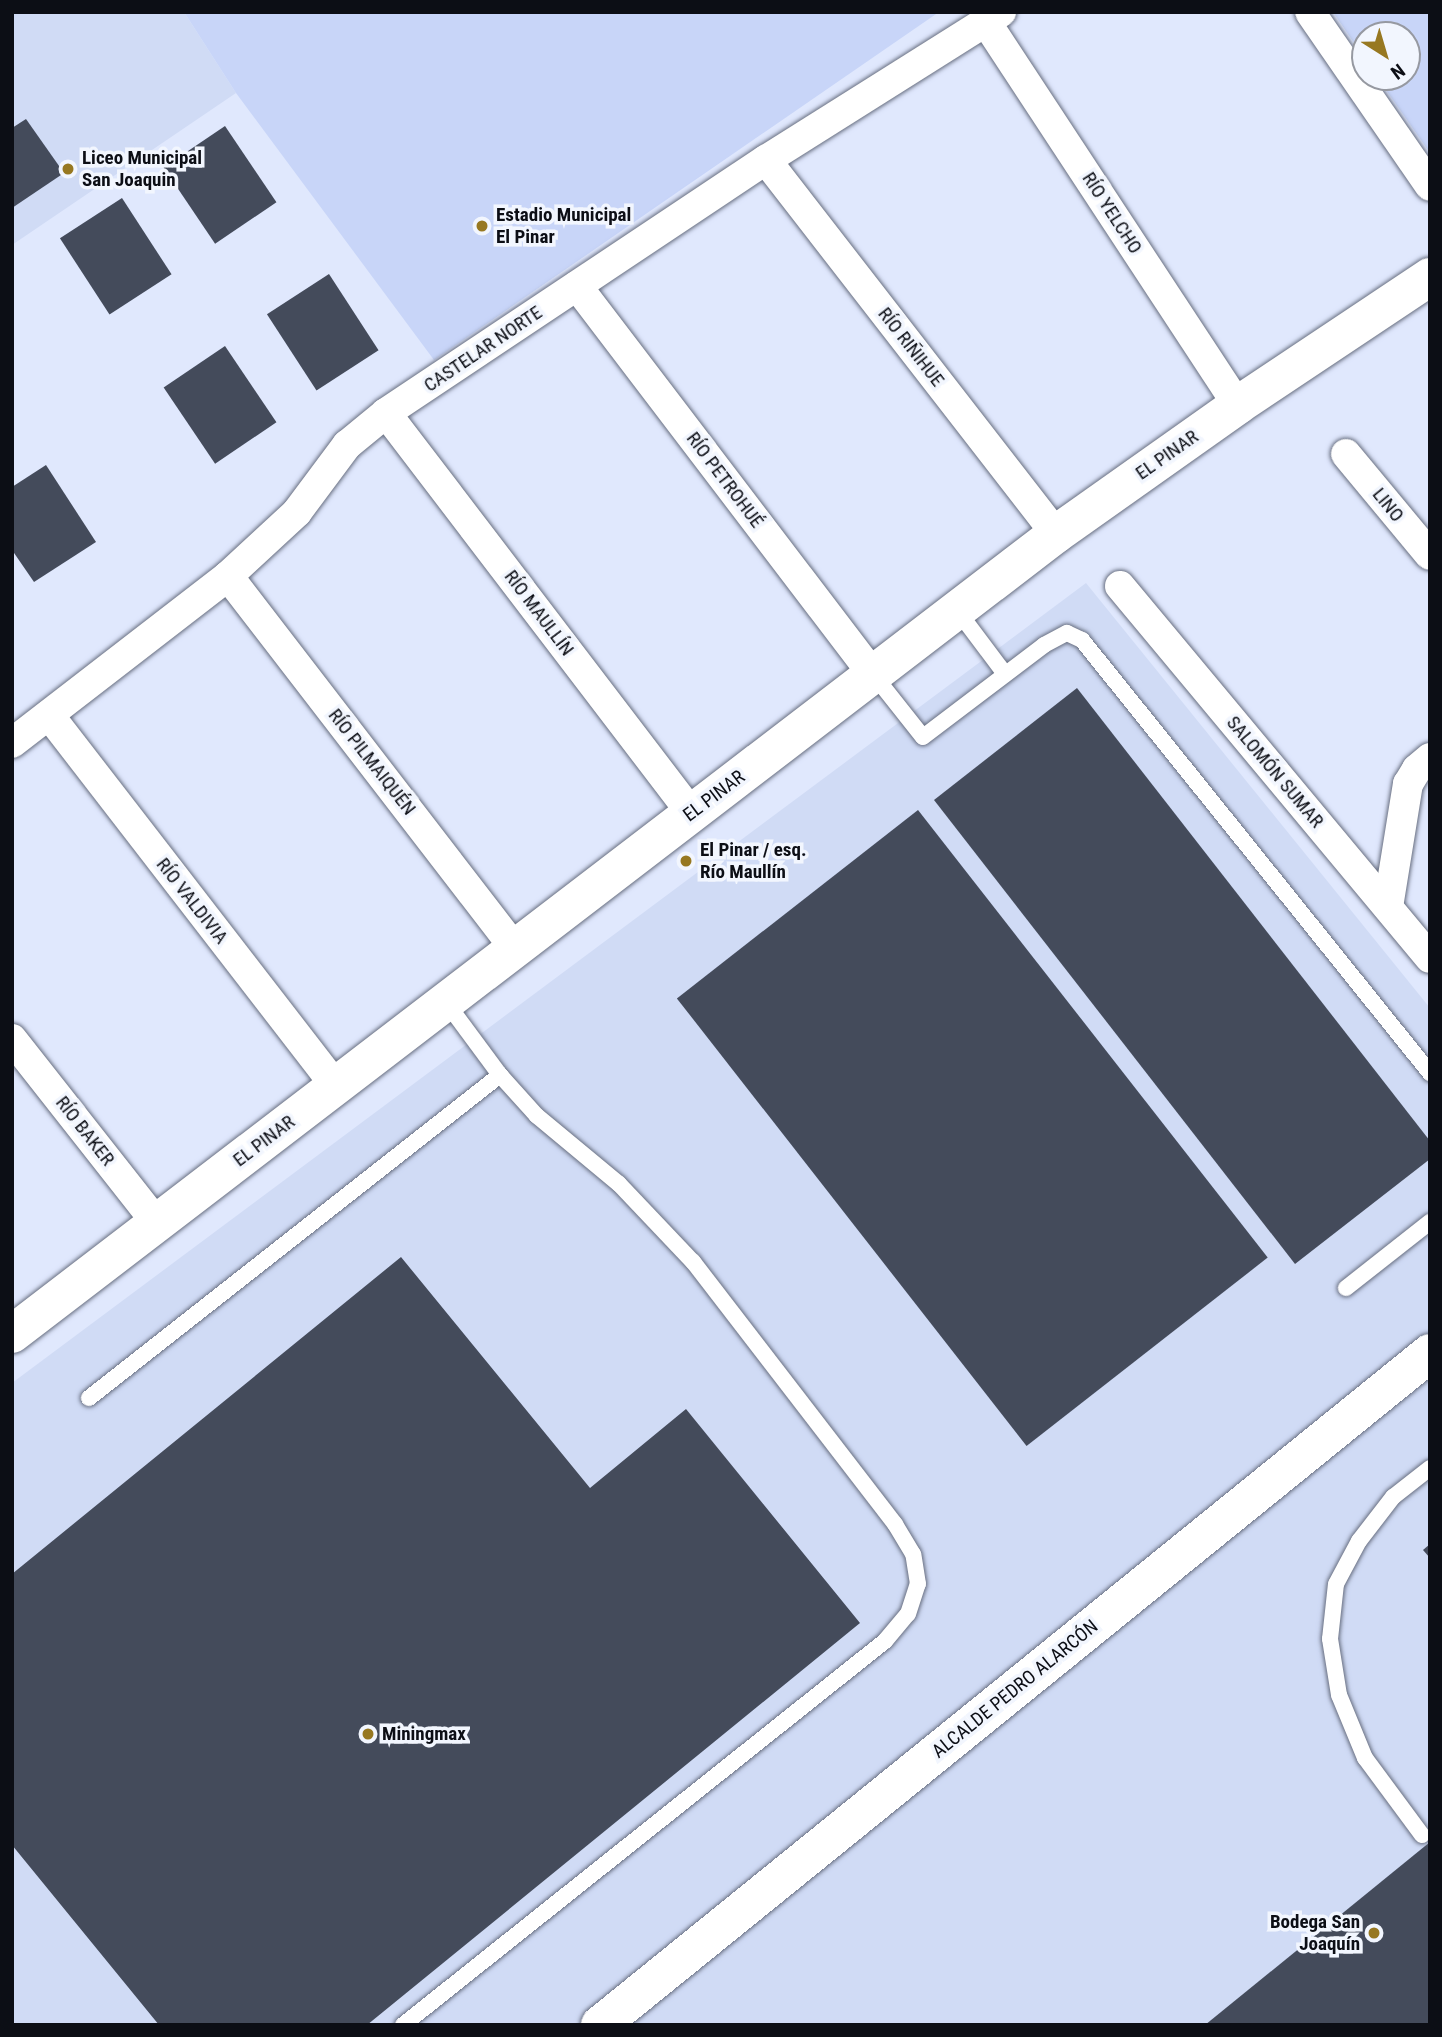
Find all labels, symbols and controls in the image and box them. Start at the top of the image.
north arrow [1351,21,1421,91]
text: N [1386,59,1409,84]
place label: Liceo Municipal San Joaquin [82,147,202,191]
marker: Liceo Municipal San Joaquin [60,161,76,177]
street label: RÍO YELCHO [1077,168,1147,258]
place label: Estadio Municipal El Pinar [496,204,631,248]
marker: Estadio Municipal El Pinar [474,218,490,234]
street label: CASTELAR NORTE [420,301,546,397]
street label: RÍO RIÑIHUE [873,303,949,391]
street label: EL PINAR [1131,425,1203,485]
street label: RÍO PETROHUÉ [682,428,768,532]
street label: LINO [1368,483,1408,527]
street label: RÍO MAULLÍN [499,566,579,660]
street label: RÍO PILMAIQUÉN [323,704,421,820]
street label: SALOMÓN SUMAR [1222,712,1328,832]
street label: EL PINAR [679,766,749,826]
place label: El Pinar / esq. Río Maullín [700,839,806,883]
marker: El Pinar / esq. Río Maullín [678,853,694,869]
street label: RÍO VALDIVIA [151,854,233,948]
street label: RÍO BAKER [51,1092,119,1170]
street label: EL PINAR [229,1111,299,1171]
street label: ALCALDE PEDRO ALARCÓN [928,1615,1102,1763]
place label: Miningmax [382,1723,466,1745]
marker: Miningmax [360,1726,376,1742]
place label: Bodega San Joaquín [1270,1911,1360,1955]
marker: Bodega San Joaquín [1366,1925,1382,1941]

